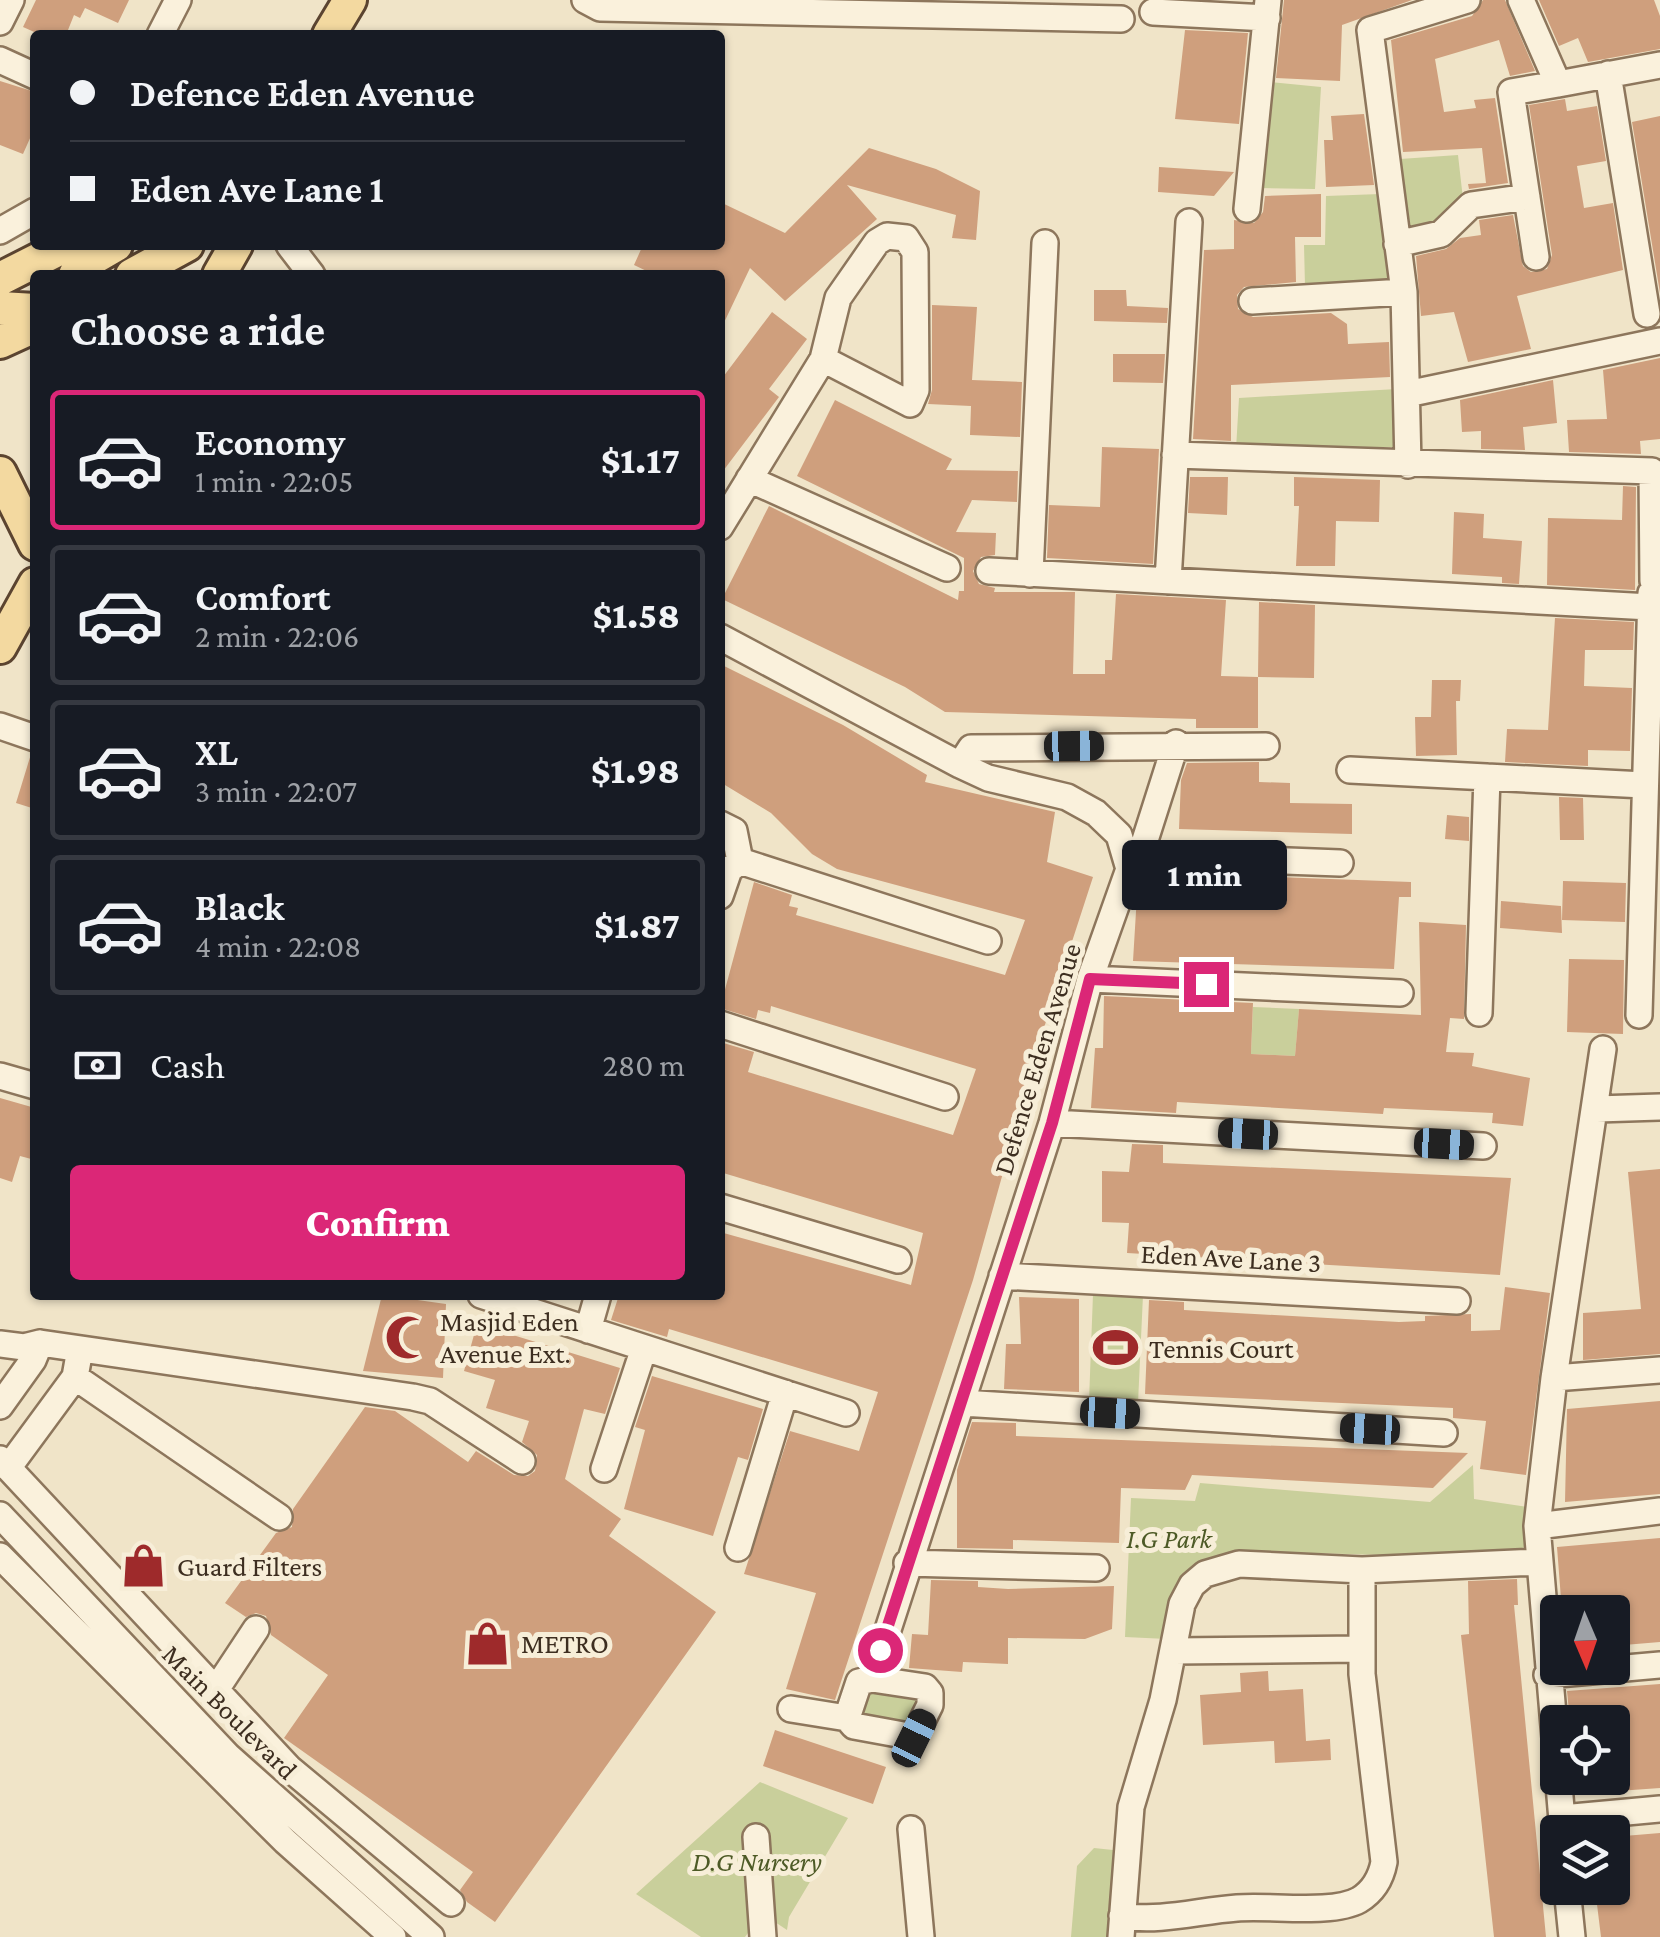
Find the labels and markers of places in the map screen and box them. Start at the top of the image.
place label: Masjid Eden Avenue Ext. [440,1306,579,1369]
mosque icon: Masjid Eden Avenue Ext. [383,1313,431,1361]
sports icon: Tennis Court [1092,1324,1140,1372]
place label: Tennis Court [1149,1333,1294,1364]
shop icon: Guard Filters [120,1542,168,1590]
place label: Guard Filters [177,1551,322,1582]
shop icon: METRO [464,1619,512,1667]
place label: METRO [521,1628,609,1659]

